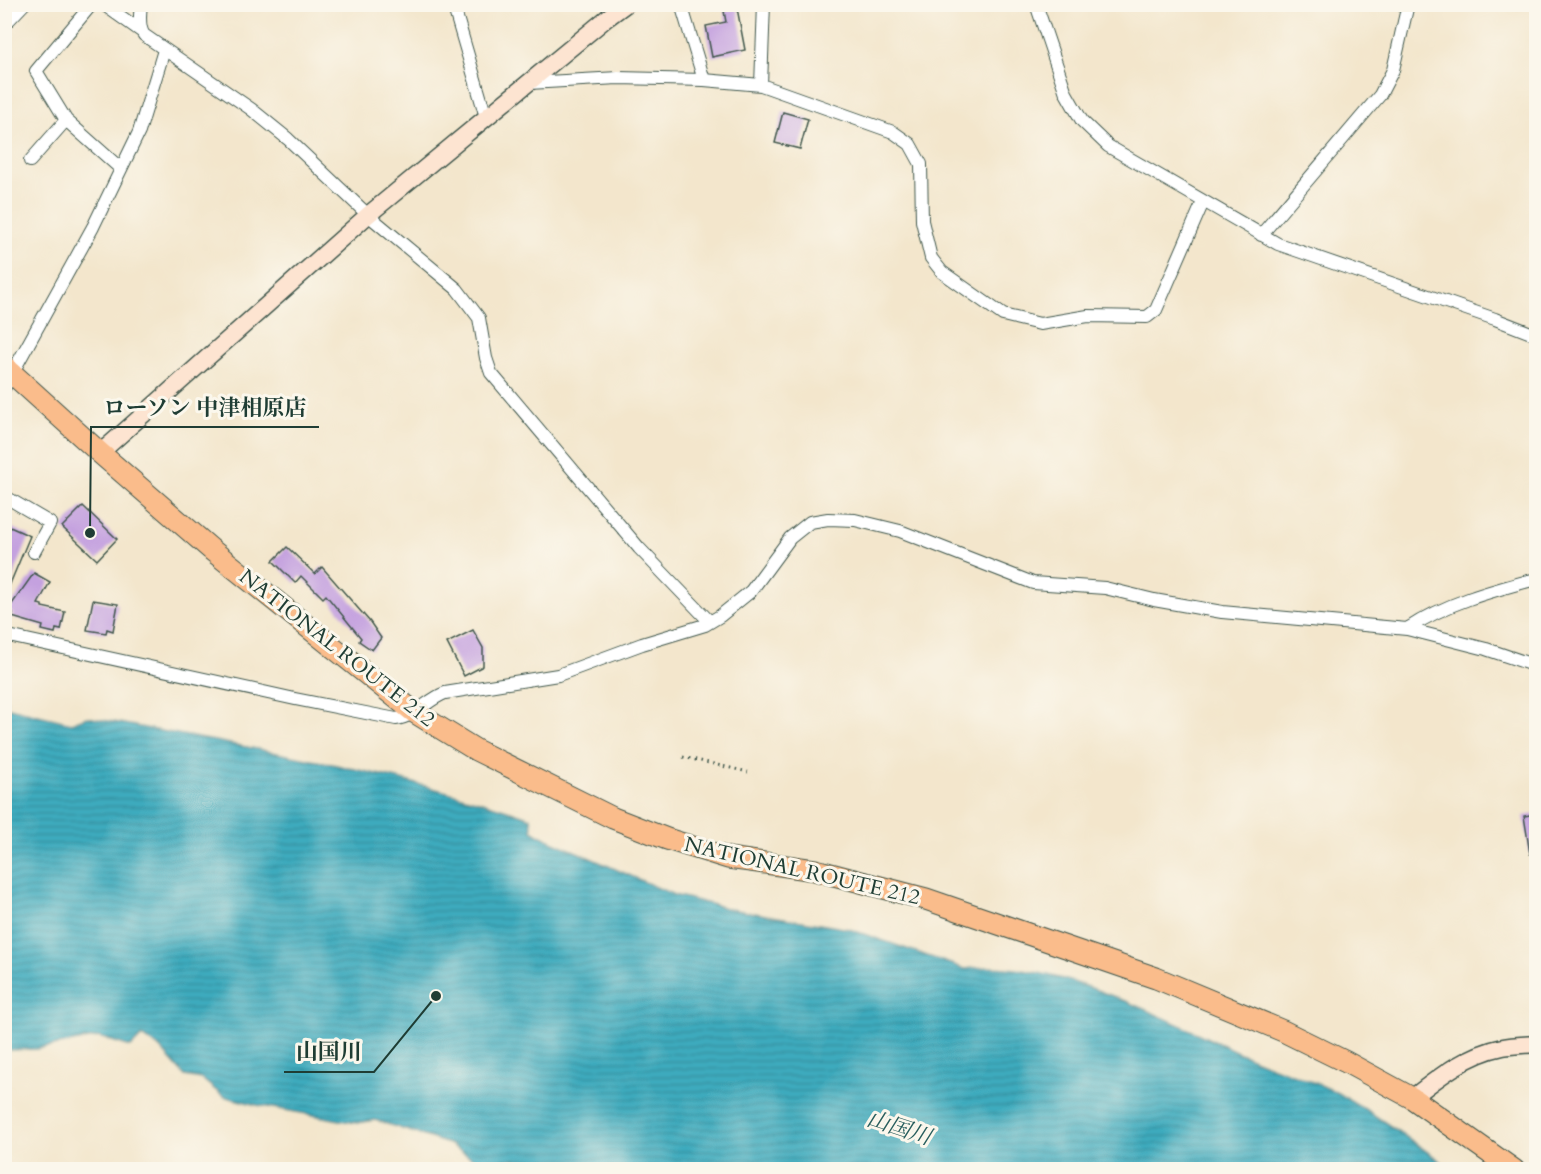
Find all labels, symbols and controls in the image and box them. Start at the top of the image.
callout: ローソン 中津相原店 [91,387,319,427]
text: ローソン 中津相原店 [103,393,307,423]
street label: NATIONAL ROUTE 212 [233,562,441,734]
street label: NATIONAL ROUTE 212 [681,830,923,912]
callout: 山国川 [284,1032,374,1072]
text: 山国川 [296,1037,362,1067]
water label: 山国川 [863,1104,937,1153]

